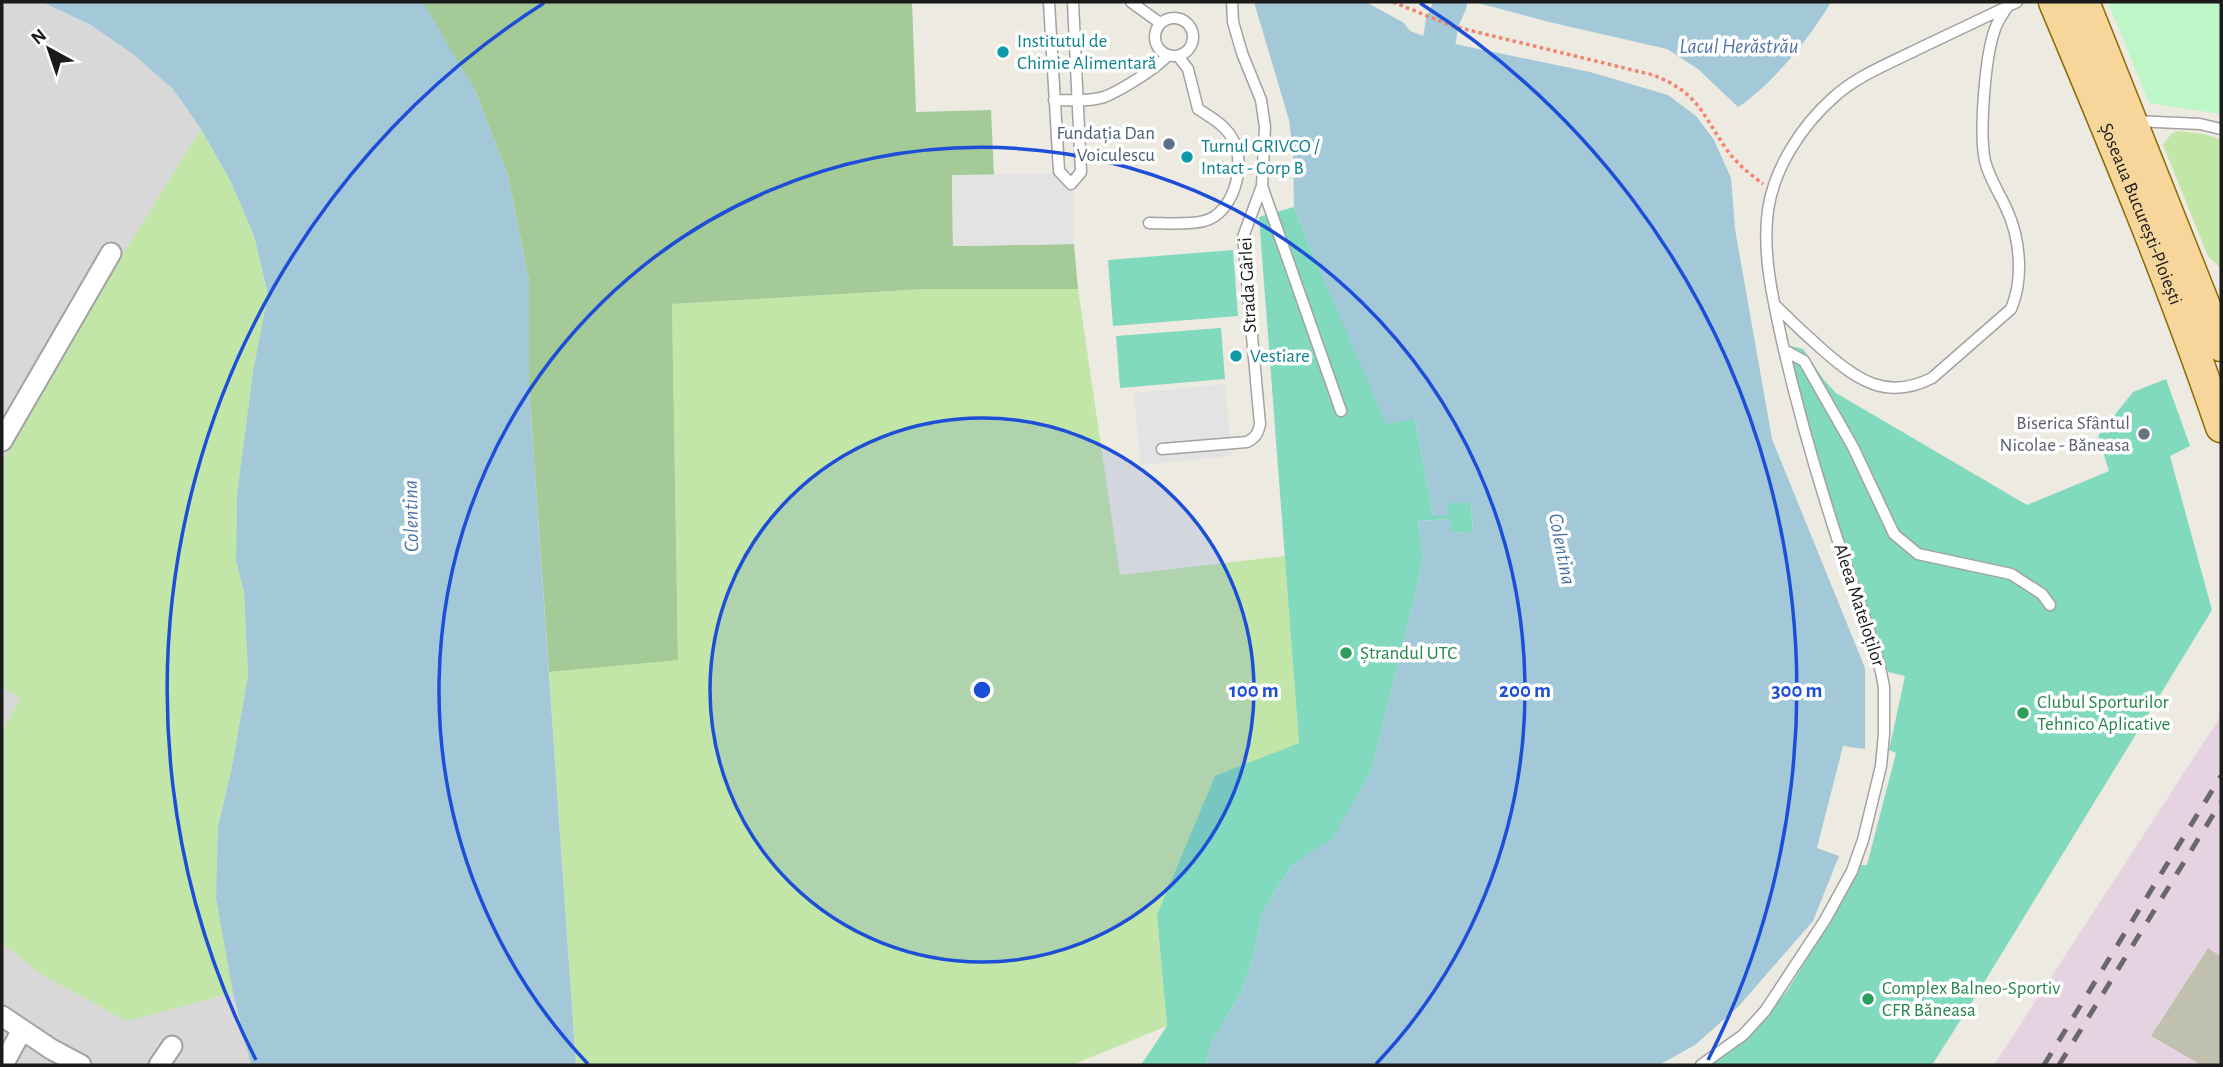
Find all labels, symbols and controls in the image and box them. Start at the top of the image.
north arrow [14,14,84,84]
text: N [28,26,50,49]
place label: Institutul de Chimie Alimentară [1017,32,1157,73]
water label: Lacul Herăstrău [1679,36,1799,57]
marker: Institutul de Chimie Alimentară [995,44,1011,60]
street label: Șoseaua București-Ploiești [2095,120,2186,307]
place label: Fundația Dan Voiculescu [1056,124,1155,165]
marker: Fundația Dan Voiculescu [1161,136,1177,152]
place label: Turnul GRIVCO / Intact - Corp B [1201,137,1320,178]
marker: Turnul GRIVCO / Intact - Corp B [1179,149,1195,165]
street label: Strada Gârlei [1236,237,1260,333]
place label: Vestiare [1250,347,1310,366]
marker: Vestiare [1228,348,1244,364]
place label: Biserica Sfântul Nicolae - Băneasa [2000,414,2130,455]
marker: Biserica Sfântul Nicolae - Băneasa [2136,426,2152,442]
water label: Colentina [400,480,422,552]
water label: Colentina [1545,512,1579,586]
street label: Aleea Mateloților [1829,541,1888,669]
place label: Ștrandul UTC [1360,644,1457,664]
marker: Ștrandul UTC [1338,645,1354,661]
centre of rings [970,678,994,702]
text: 100 m [1229,680,1279,701]
text: 200 m [1499,680,1551,701]
text: 300 m [1771,680,1823,701]
place label: Clubul Sporturilor Tehnico Aplicative [2037,693,2170,734]
marker: Clubul Sporturilor Tehnico Aplicative [2015,705,2031,721]
place label: Complex Balneo-Sportiv CFR Băneasa [1882,979,2060,1020]
marker: Complex Balneo-Sportiv CFR Băneasa [1860,991,1876,1007]

